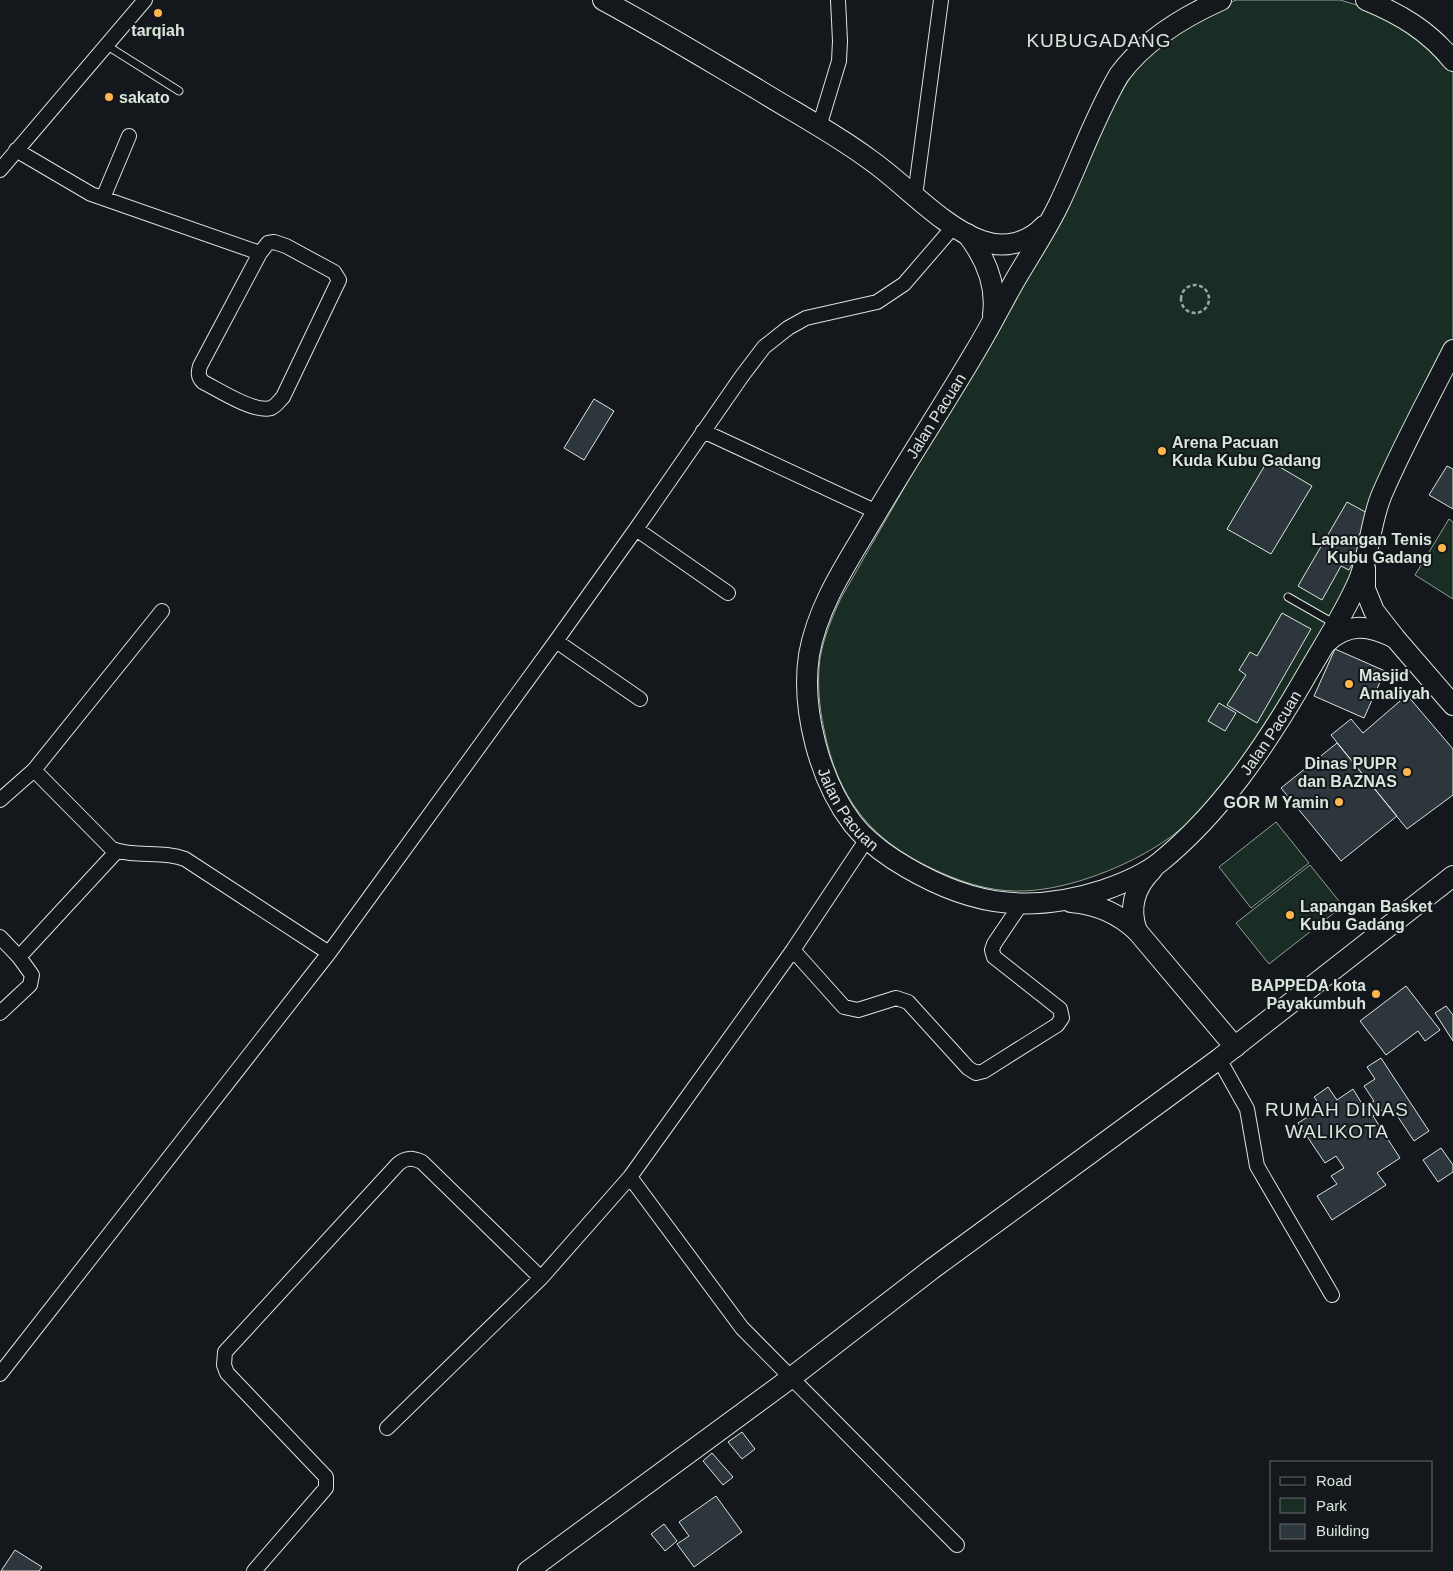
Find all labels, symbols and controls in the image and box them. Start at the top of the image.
marker: tarqiah [152,7,164,19]
place label: tarqiah [131,22,185,39]
district label: KUBUGADANG [1026,30,1172,51]
place label: sakato [119,89,170,106]
marker: sakato [103,91,115,103]
street label: Jalan Pacuan [903,370,969,462]
place label: Arena Pacuan Kuda Kubu Gadang [1172,434,1321,469]
marker: Arena Pacuan Kuda Kubu Gadang [1156,445,1168,457]
place label: Lapangan Tenis Kubu Gadang [1311,531,1432,566]
marker: Lapangan Tenis Kubu Gadang [1436,542,1448,554]
place label: Masjid Amaliyah [1359,667,1430,702]
marker: Masjid Amaliyah [1343,678,1355,690]
street label: Jalan Pacuan [1237,687,1304,778]
place label: Dinas PUPR dan BAZNAS [1297,755,1397,790]
street label: Jalan Pacuan [815,765,882,854]
marker: Dinas PUPR dan BAZNAS [1401,766,1413,778]
place label: GOR M Yamin [1223,794,1329,811]
marker: GOR M Yamin [1333,796,1345,808]
place label: Lapangan Basket Kubu Gadang [1300,898,1433,933]
marker: Lapangan Basket Kubu Gadang [1284,909,1296,921]
place label: BAPPEDA kota Payakumbuh [1251,977,1366,1012]
marker: BAPPEDA kota Payakumbuh [1370,988,1382,1000]
district label: RUMAH DINAS WALIKOTA [1265,1099,1409,1142]
legend [1270,1461,1433,1551]
text: Road [1316,1472,1352,1489]
text: Park [1316,1497,1347,1514]
text: Building [1316,1522,1369,1539]

